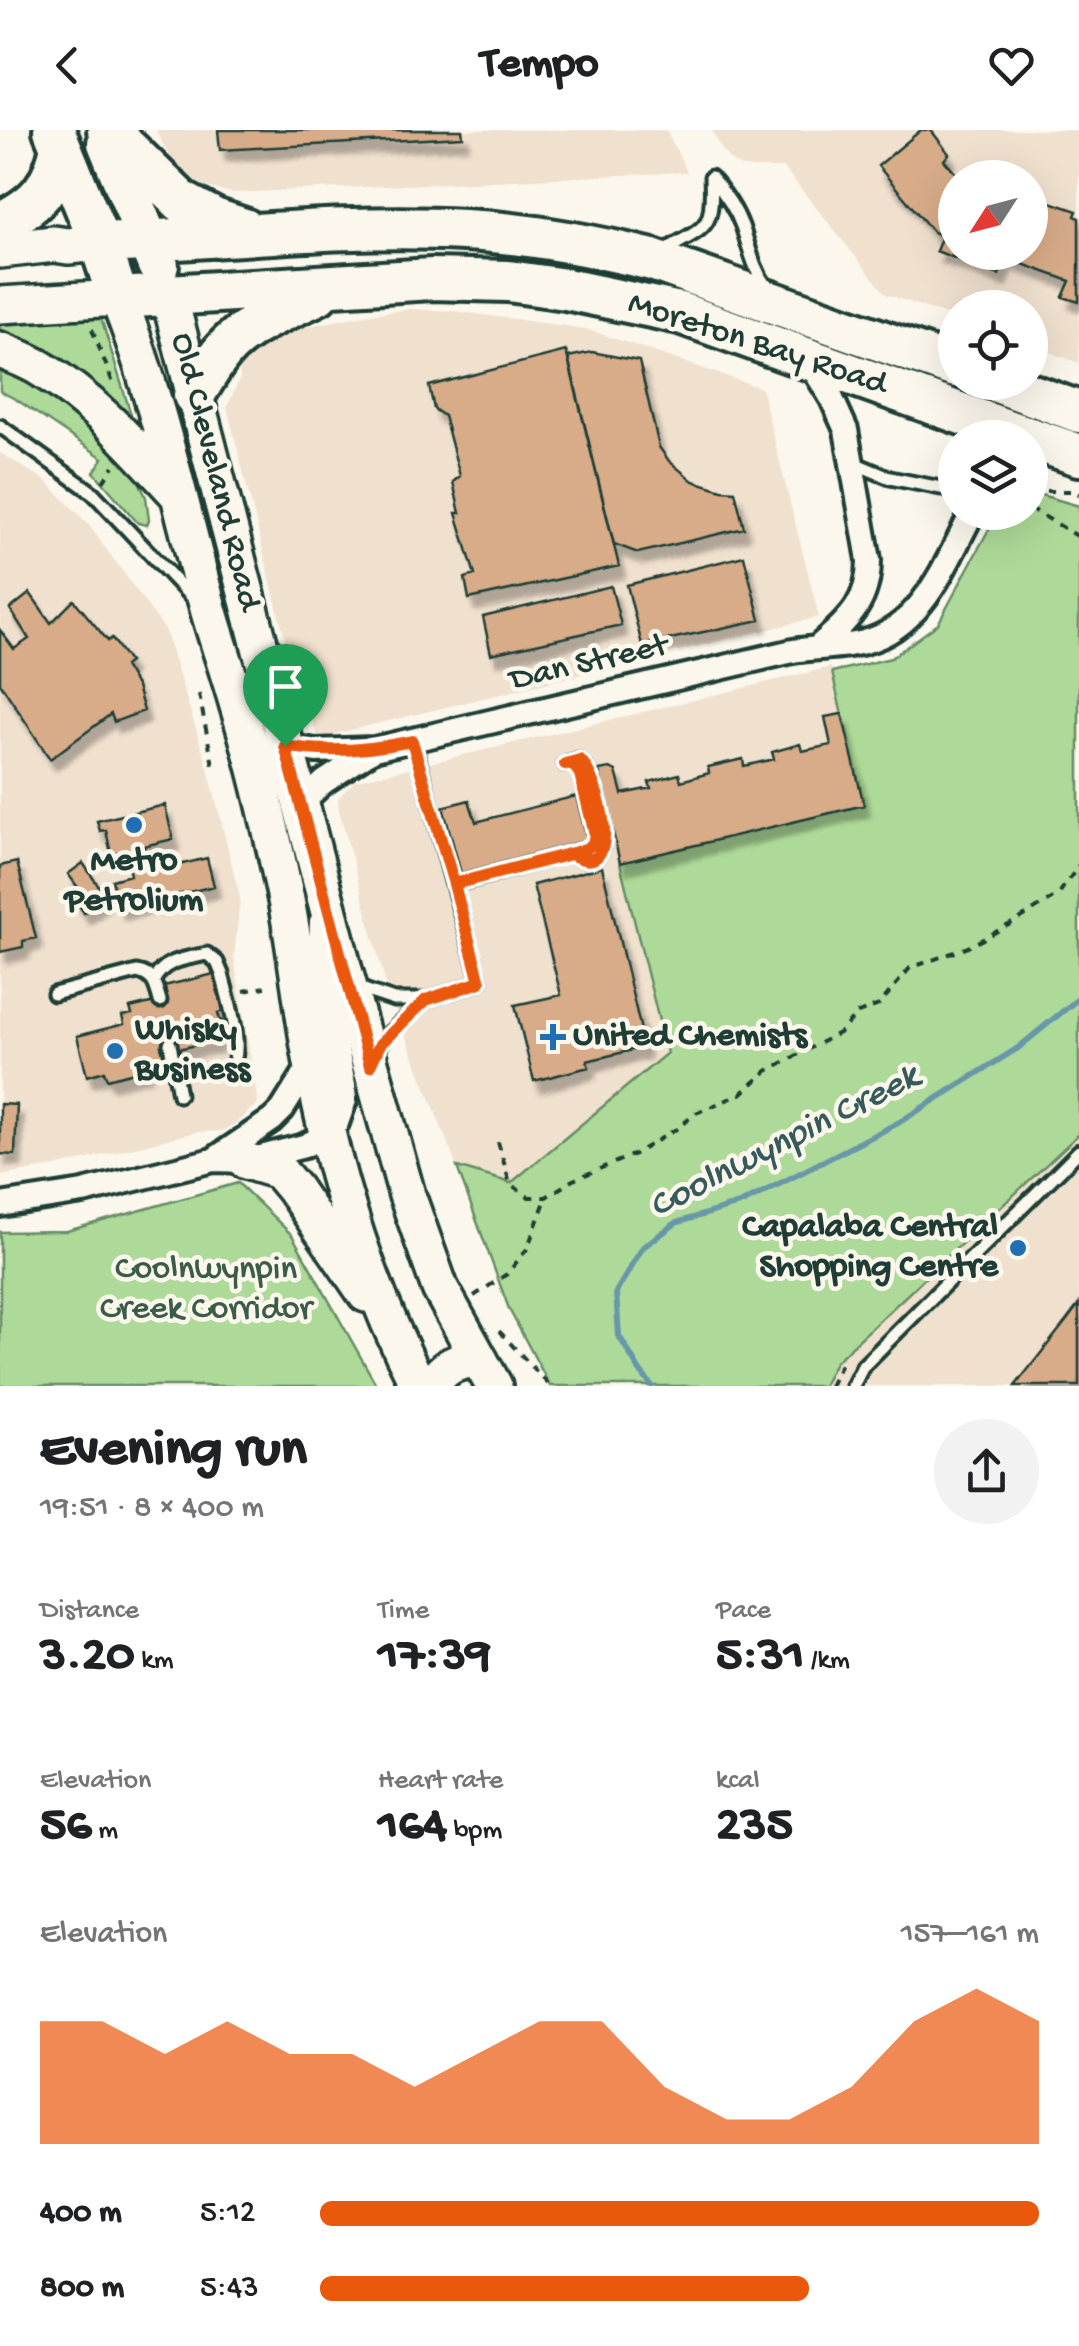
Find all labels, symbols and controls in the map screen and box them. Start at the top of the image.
icon: back [40,38,95,93]
icon: heart [984,38,1039,93]
text: Tempo [481,39,599,92]
north arrow [938,160,1048,270]
map controls [938,160,1048,530]
street label: Moreton Bay Road [622,284,894,407]
button: locate [938,290,1048,400]
street label: Old Cleveland Road [160,329,269,618]
button: layers [938,420,1048,530]
street label: Dan Street [504,625,674,702]
pin [243,644,328,747]
icon: arrive [258,659,313,714]
marker: Metro Petrolium [123,814,145,836]
place label: Metro Petrolium [63,842,204,923]
place label: Whisky Business [134,1011,252,1092]
place label: United Chemists [573,1017,809,1058]
marker: United Chemists [542,1026,564,1048]
marker: Whisky Business [104,1040,126,1062]
water label: Coolnwynpin Creek [643,1055,930,1230]
place label: Capalaba Central Shopping Centre [742,1208,999,1289]
marker: Capalaba Central Shopping Centre [1007,1237,1029,1259]
park label: Coolnwynpin Creek Corridor [100,1250,315,1331]
button: share [934,1419,1039,1524]
text: Evening run [40,1420,307,1484]
text: 19:51 · 8 × 400 m [40,1490,264,1528]
text: Distance [40,1595,139,1628]
text: Time [378,1595,429,1628]
text: Pace [716,1595,771,1628]
text: 3.20 [40,1628,135,1687]
text: 17:39 [378,1628,491,1687]
text: 5:31 [716,1628,804,1687]
text: km [135,1645,174,1678]
text: /km [804,1645,850,1678]
text: Elevation [40,1765,151,1798]
text: Heart rate [378,1765,503,1798]
text: kcal [716,1765,760,1798]
text: 56 [40,1798,92,1857]
text: 164 [378,1798,447,1857]
text: 235 [716,1798,793,1857]
text: m [92,1815,118,1848]
text: bpm [447,1815,502,1848]
text: Elevation [40,1916,167,1954]
text: 157–161 m [901,1916,1039,1954]
text: 400 m [40,2195,122,2233]
text: 5:12 [200,2195,255,2233]
text: 800 m [40,2270,124,2308]
text: 5:43 [200,2270,259,2308]

